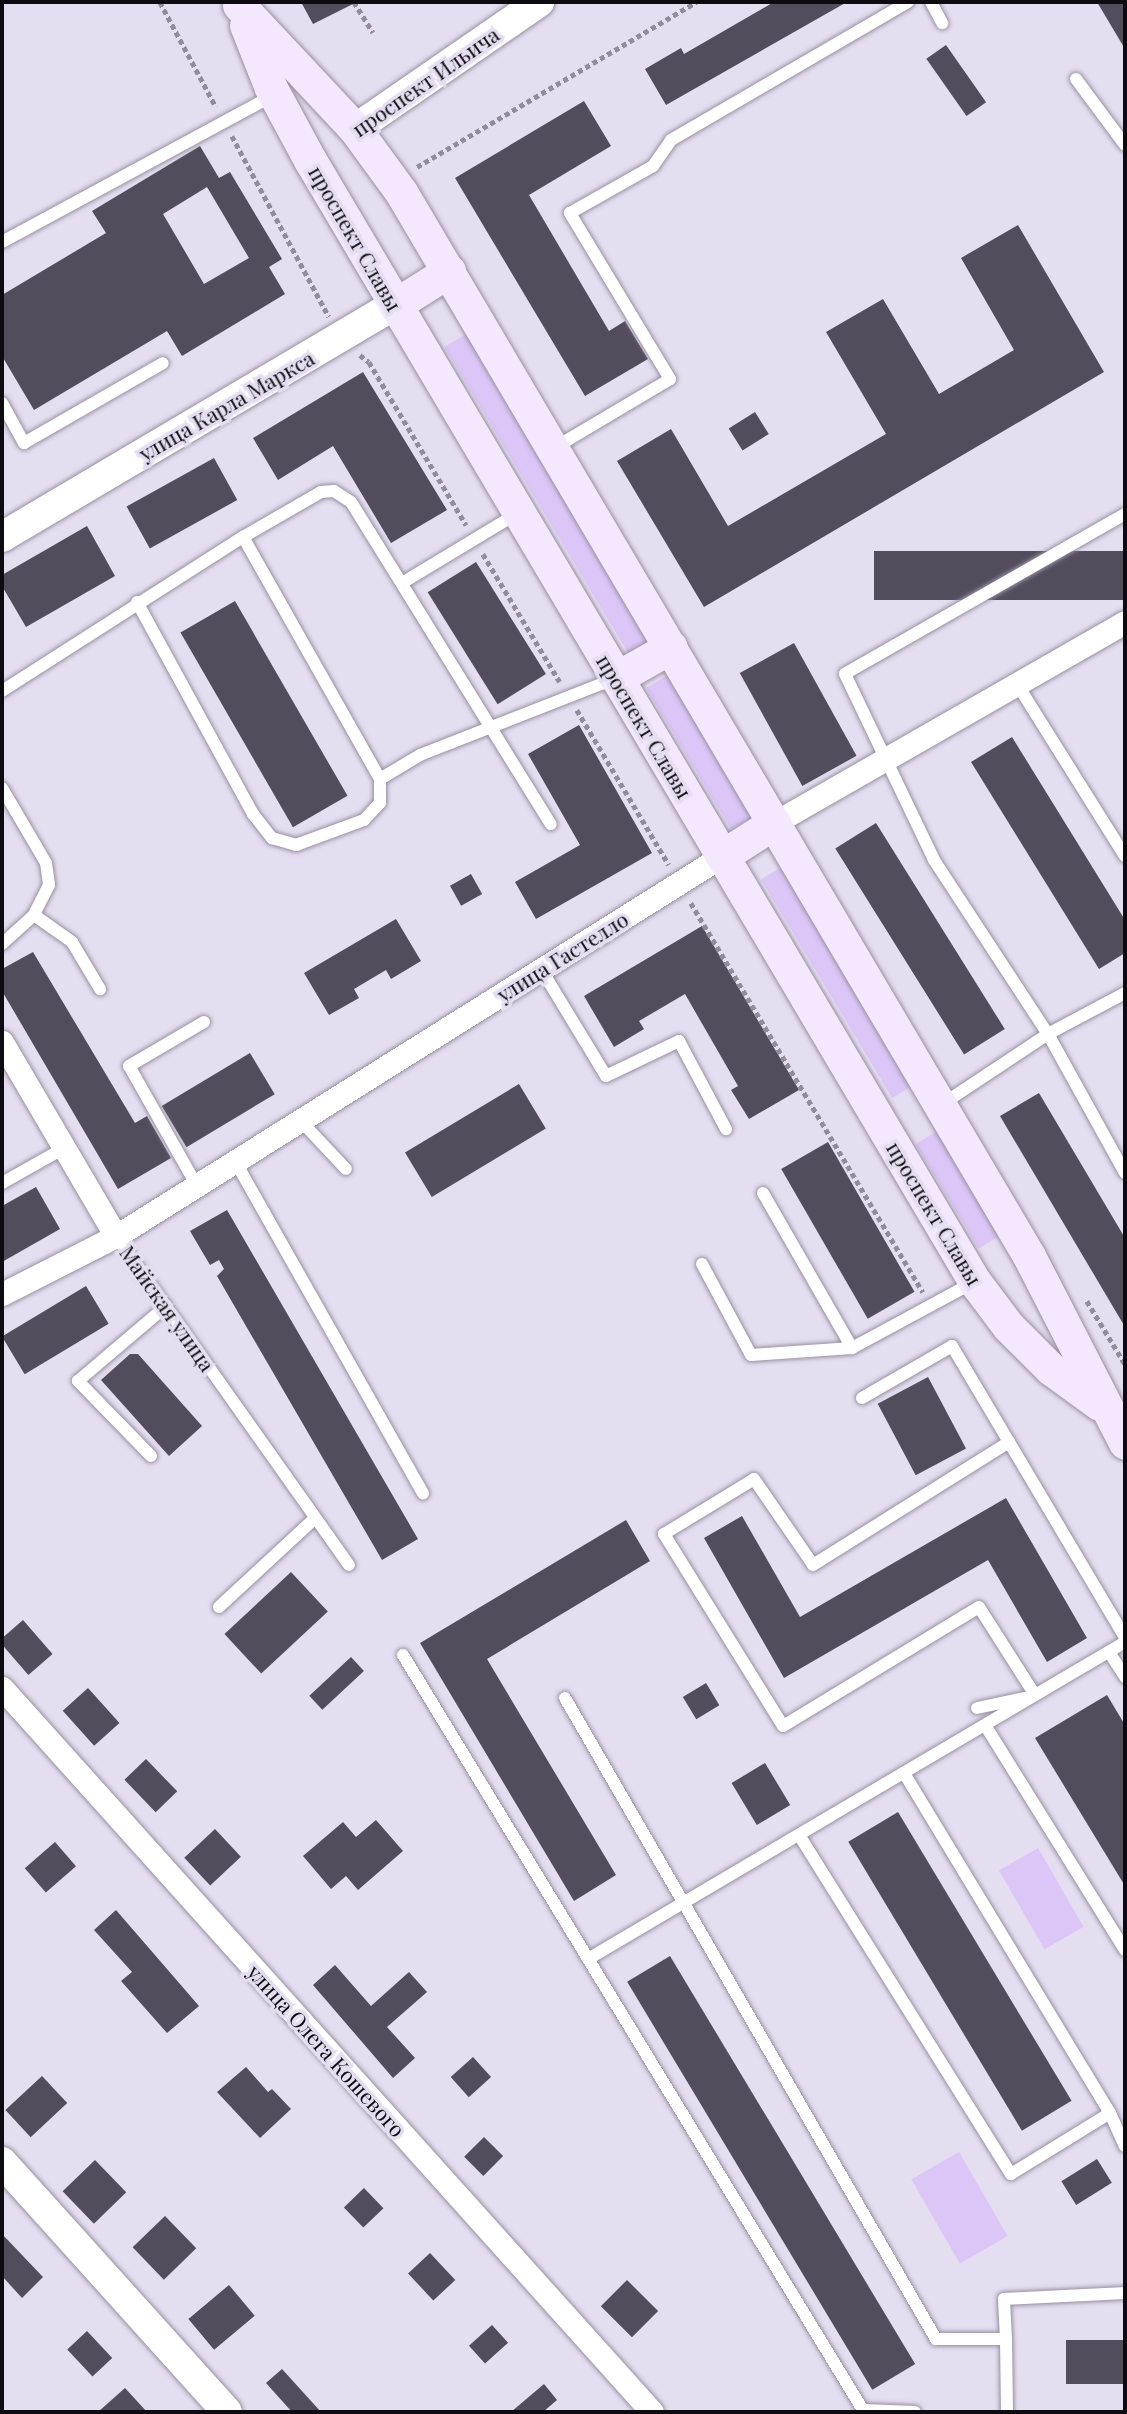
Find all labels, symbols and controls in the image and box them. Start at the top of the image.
street label: проспект Ильича [347,21,503,141]
street label: проспект Славы [304,161,408,315]
street label: улица Карла Маркса [134,345,318,465]
street label: проспект Славы [592,650,698,802]
street label: улица Гастелло [492,906,632,1006]
street label: проспект Славы [882,1137,988,1289]
street label: Майская улица [115,1240,221,1376]
street label: улица Олега Кошевого [243,1959,411,2141]

